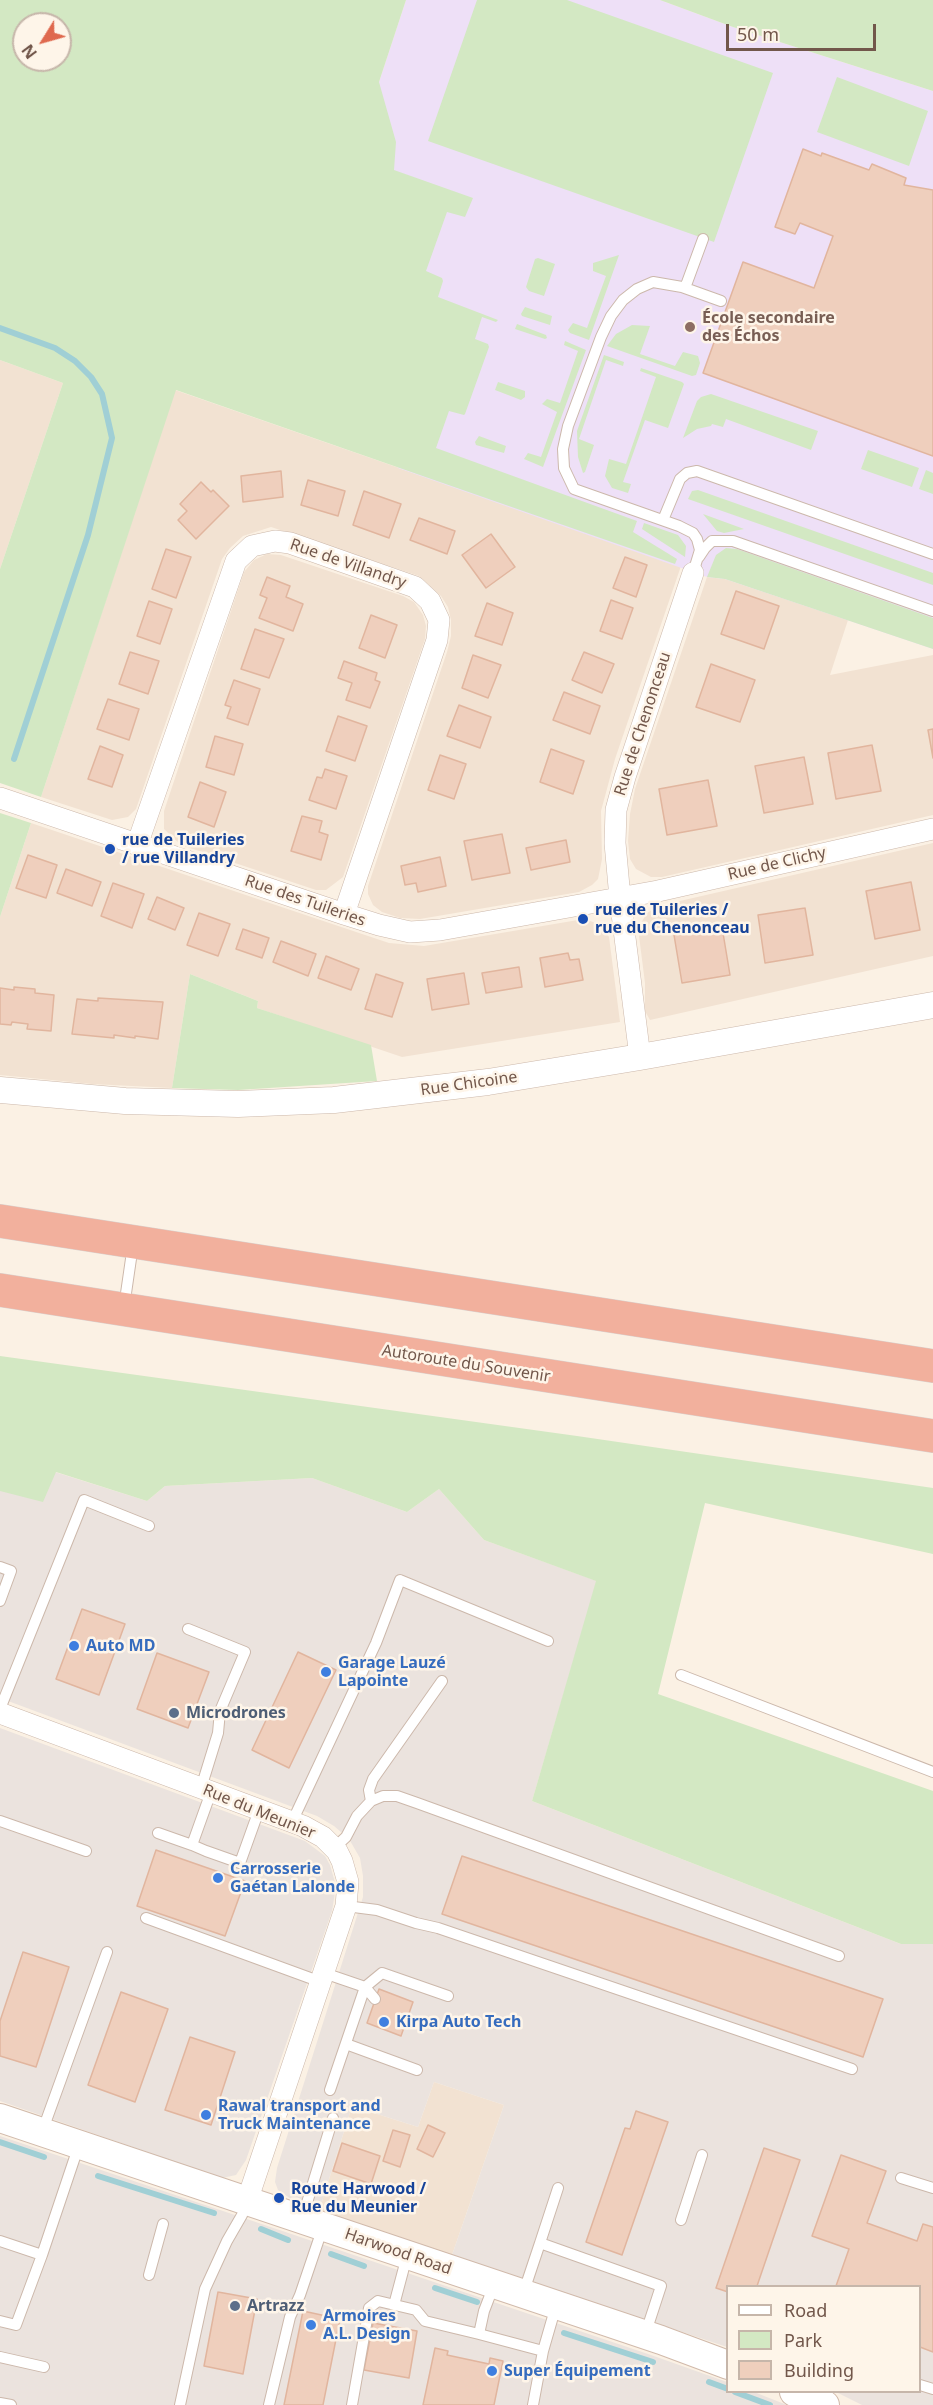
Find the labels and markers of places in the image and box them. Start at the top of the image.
place label: École secondaire des Échos [702,308,835,346]
marker: École secondaire des Échos [683,320,697,334]
place label: rue de Tuileries / rue Villandry [122,830,245,868]
marker: rue de Tuileries / rue Villandry [103,842,117,856]
place label: rue de Tuileries / rue du Chenonceau [595,900,750,938]
marker: rue de Tuileries / rue du Chenonceau [576,912,590,926]
place label: Auto MD [86,1636,155,1656]
marker: Auto MD [67,1639,81,1653]
place label: Garage Lauzé Lapointe [338,1653,446,1691]
marker: Garage Lauzé Lapointe [319,1665,333,1679]
place label: Microdrones [186,1703,286,1723]
marker: Microdrones [167,1706,181,1720]
place label: Carrosserie Gaétan Lalonde [230,1859,355,1897]
marker: Carrosserie Gaétan Lalonde [211,1871,225,1885]
place label: Kirpa Auto Tech [396,2012,521,2032]
marker: Kirpa Auto Tech [377,2015,391,2029]
place label: Rawal transport and Truck Maintenance [218,2096,381,2134]
marker: Rawal transport and Truck Maintenance [199,2108,213,2122]
place label: Route Harwood / Rue du Meunier [291,2179,426,2217]
marker: Route Harwood / Rue du Meunier [272,2191,286,2205]
place label: Artrazz [247,2296,304,2316]
marker: Artrazz [228,2299,242,2313]
place label: Armoires A.L. Design [323,2306,411,2344]
marker: Armoires A.L. Design [304,2318,318,2332]
place label: Super Équipement [504,2361,651,2381]
marker: Super Équipement [485,2364,499,2378]

